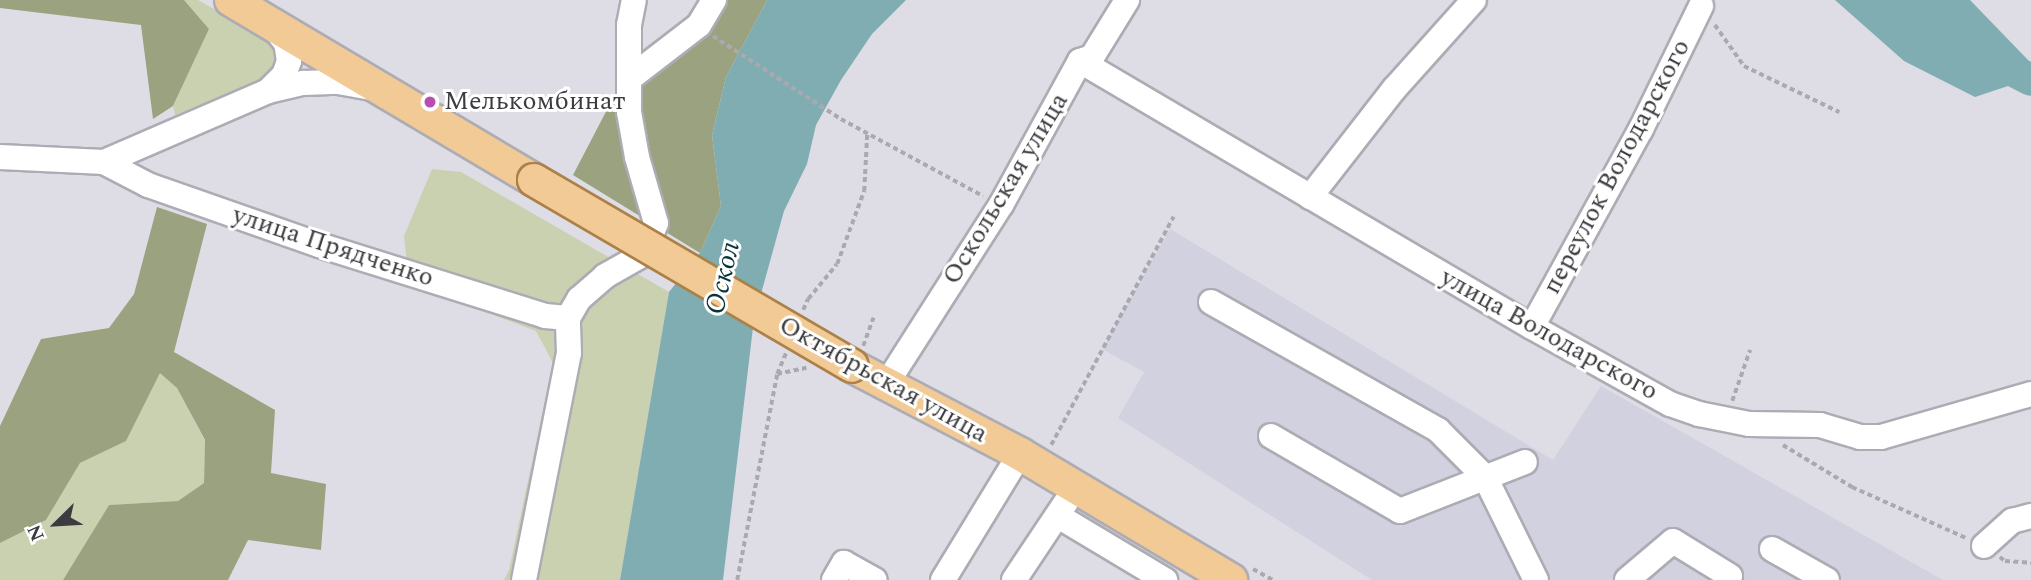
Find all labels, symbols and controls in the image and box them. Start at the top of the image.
street label: переулок Володарского [1537,34,1697,300]
place label: Мелькомбинат [444,86,625,118]
street label: Оскольская улица [936,87,1076,291]
marker: Мелькомбинат [422,94,438,110]
street label: улица Прядченко [229,200,437,294]
water label: Оскол [698,238,748,318]
street label: улица Володарского [1435,262,1663,408]
street label: Октябрьская улица [773,310,993,450]
north arrow [21,489,91,559]
text: N [20,520,53,546]

